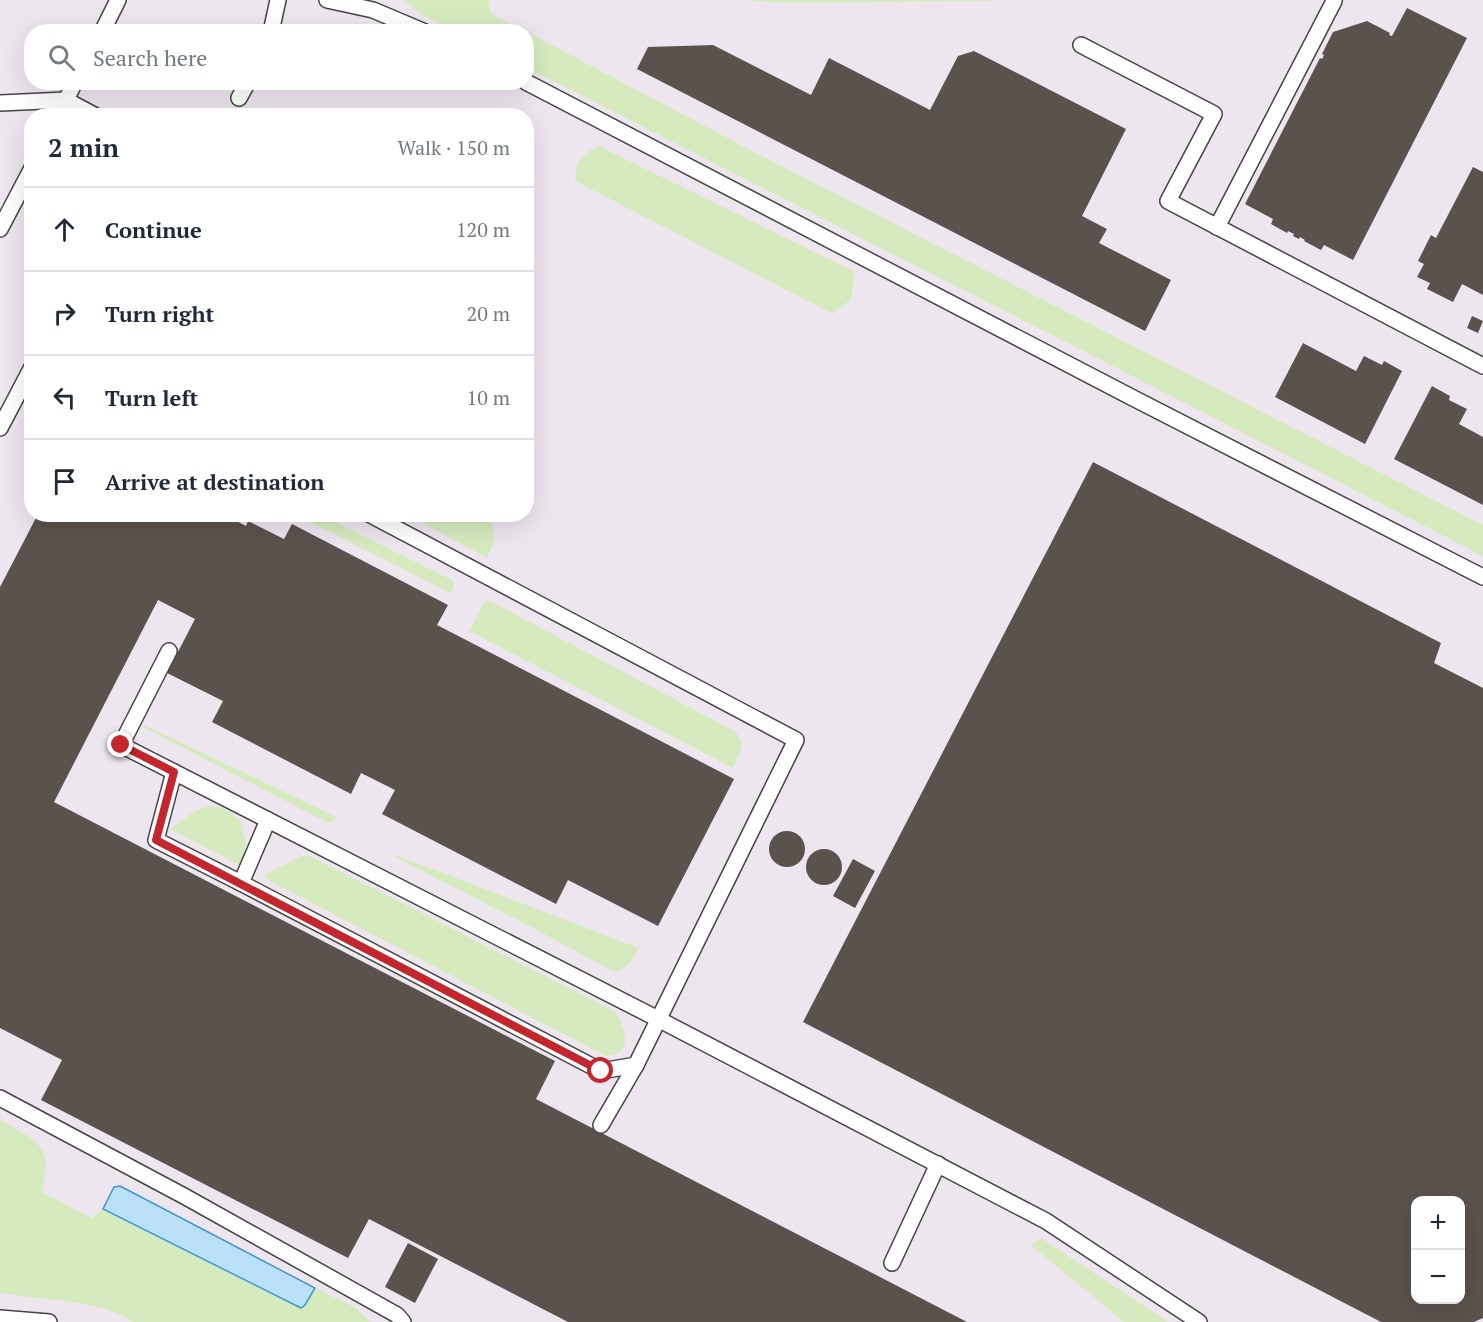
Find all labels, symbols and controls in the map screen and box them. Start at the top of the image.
search box [24,24,534,90]
icon: search [45,41,78,74]
text: Search here [93,43,207,72]
text: 2 min [48,130,119,164]
text: Walk · 150 m [398,134,510,161]
icon: ahead [48,213,81,246]
text: Continue [105,215,202,244]
text: 120 m [456,216,510,243]
icon: right [48,297,81,330]
text: Turn right [105,299,214,328]
text: 20 m [467,300,510,327]
icon: left [48,381,81,414]
text: Turn left [105,383,198,412]
text: 10 m [467,384,510,411]
icon: arrive [48,465,81,498]
text: Arrive at destination [105,467,324,496]
route end [107,731,133,757]
route start [587,1057,613,1083]
map controls [1411,1196,1465,1304]
button: + [1411,1196,1465,1250]
button: − [1411,1250,1465,1304]

